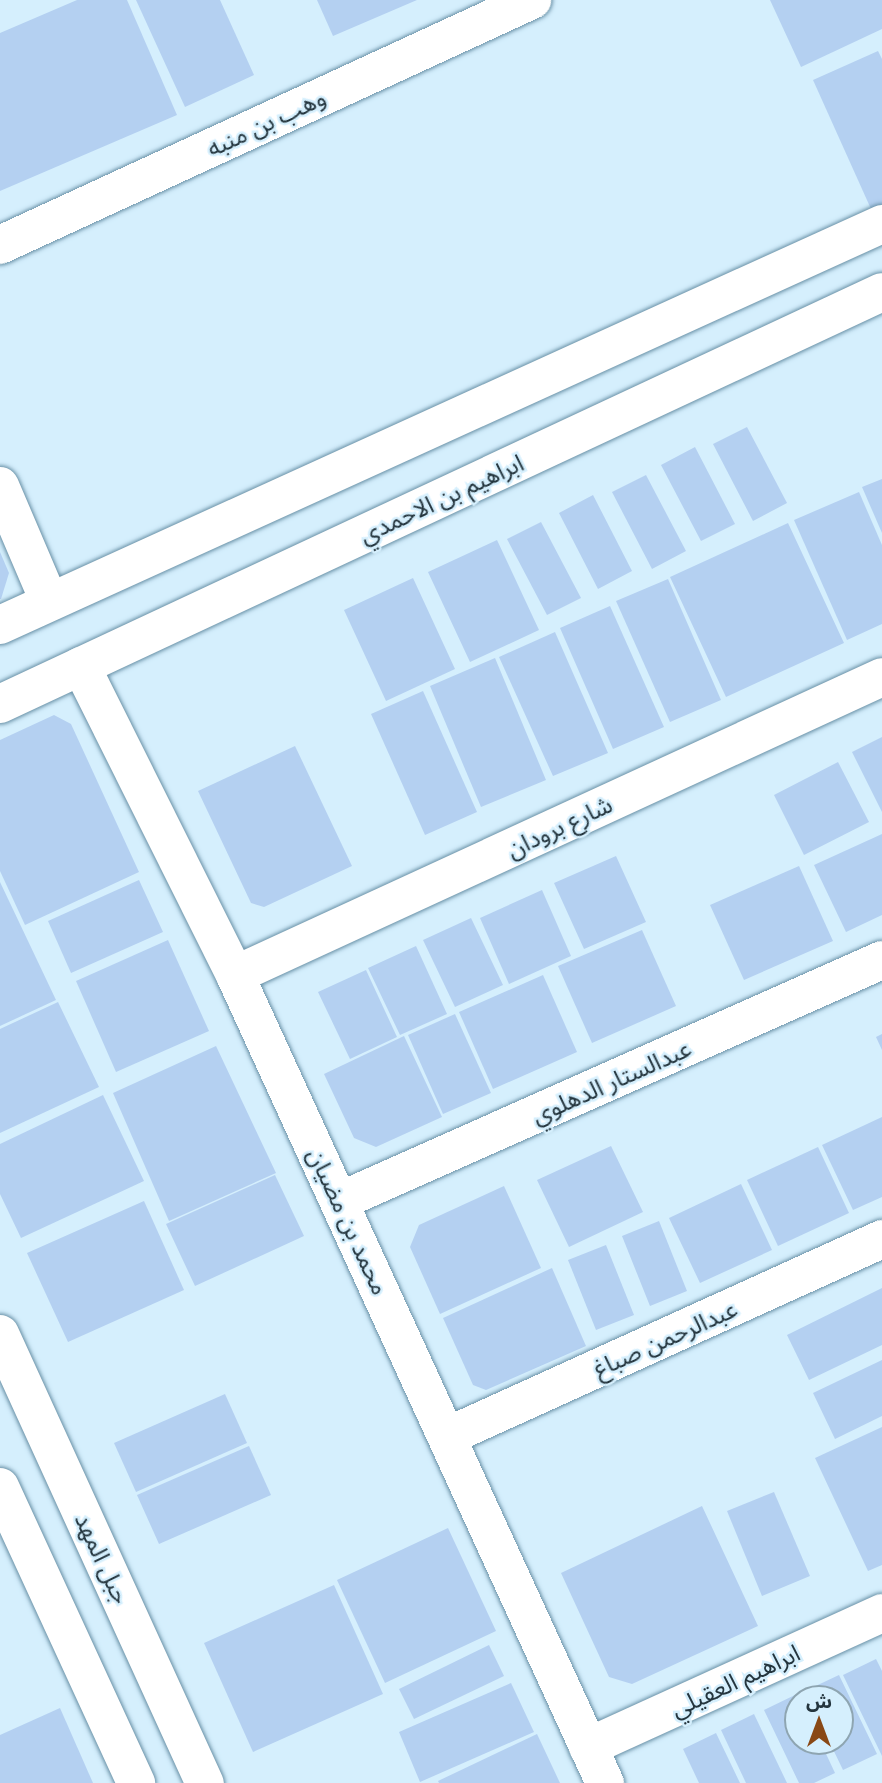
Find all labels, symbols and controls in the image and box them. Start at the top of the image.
street label: وهب بن منبه [202,82,330,162]
street label: ابراهيم بن الاحمدي [354,447,528,549]
street label: شارع برودان [502,789,616,863]
street label: عبدالستار الدهلوي [527,1033,695,1129]
street label: محمد بن مضيان [302,1143,396,1299]
street label: عبدالرحمن صباغ [589,1293,741,1383]
street label: جبل المهد [69,1508,137,1608]
street label: ابراهيم العقيلي [666,1638,804,1722]
north arrow [784,1685,854,1755]
text: ش [806,1689,832,1712]

